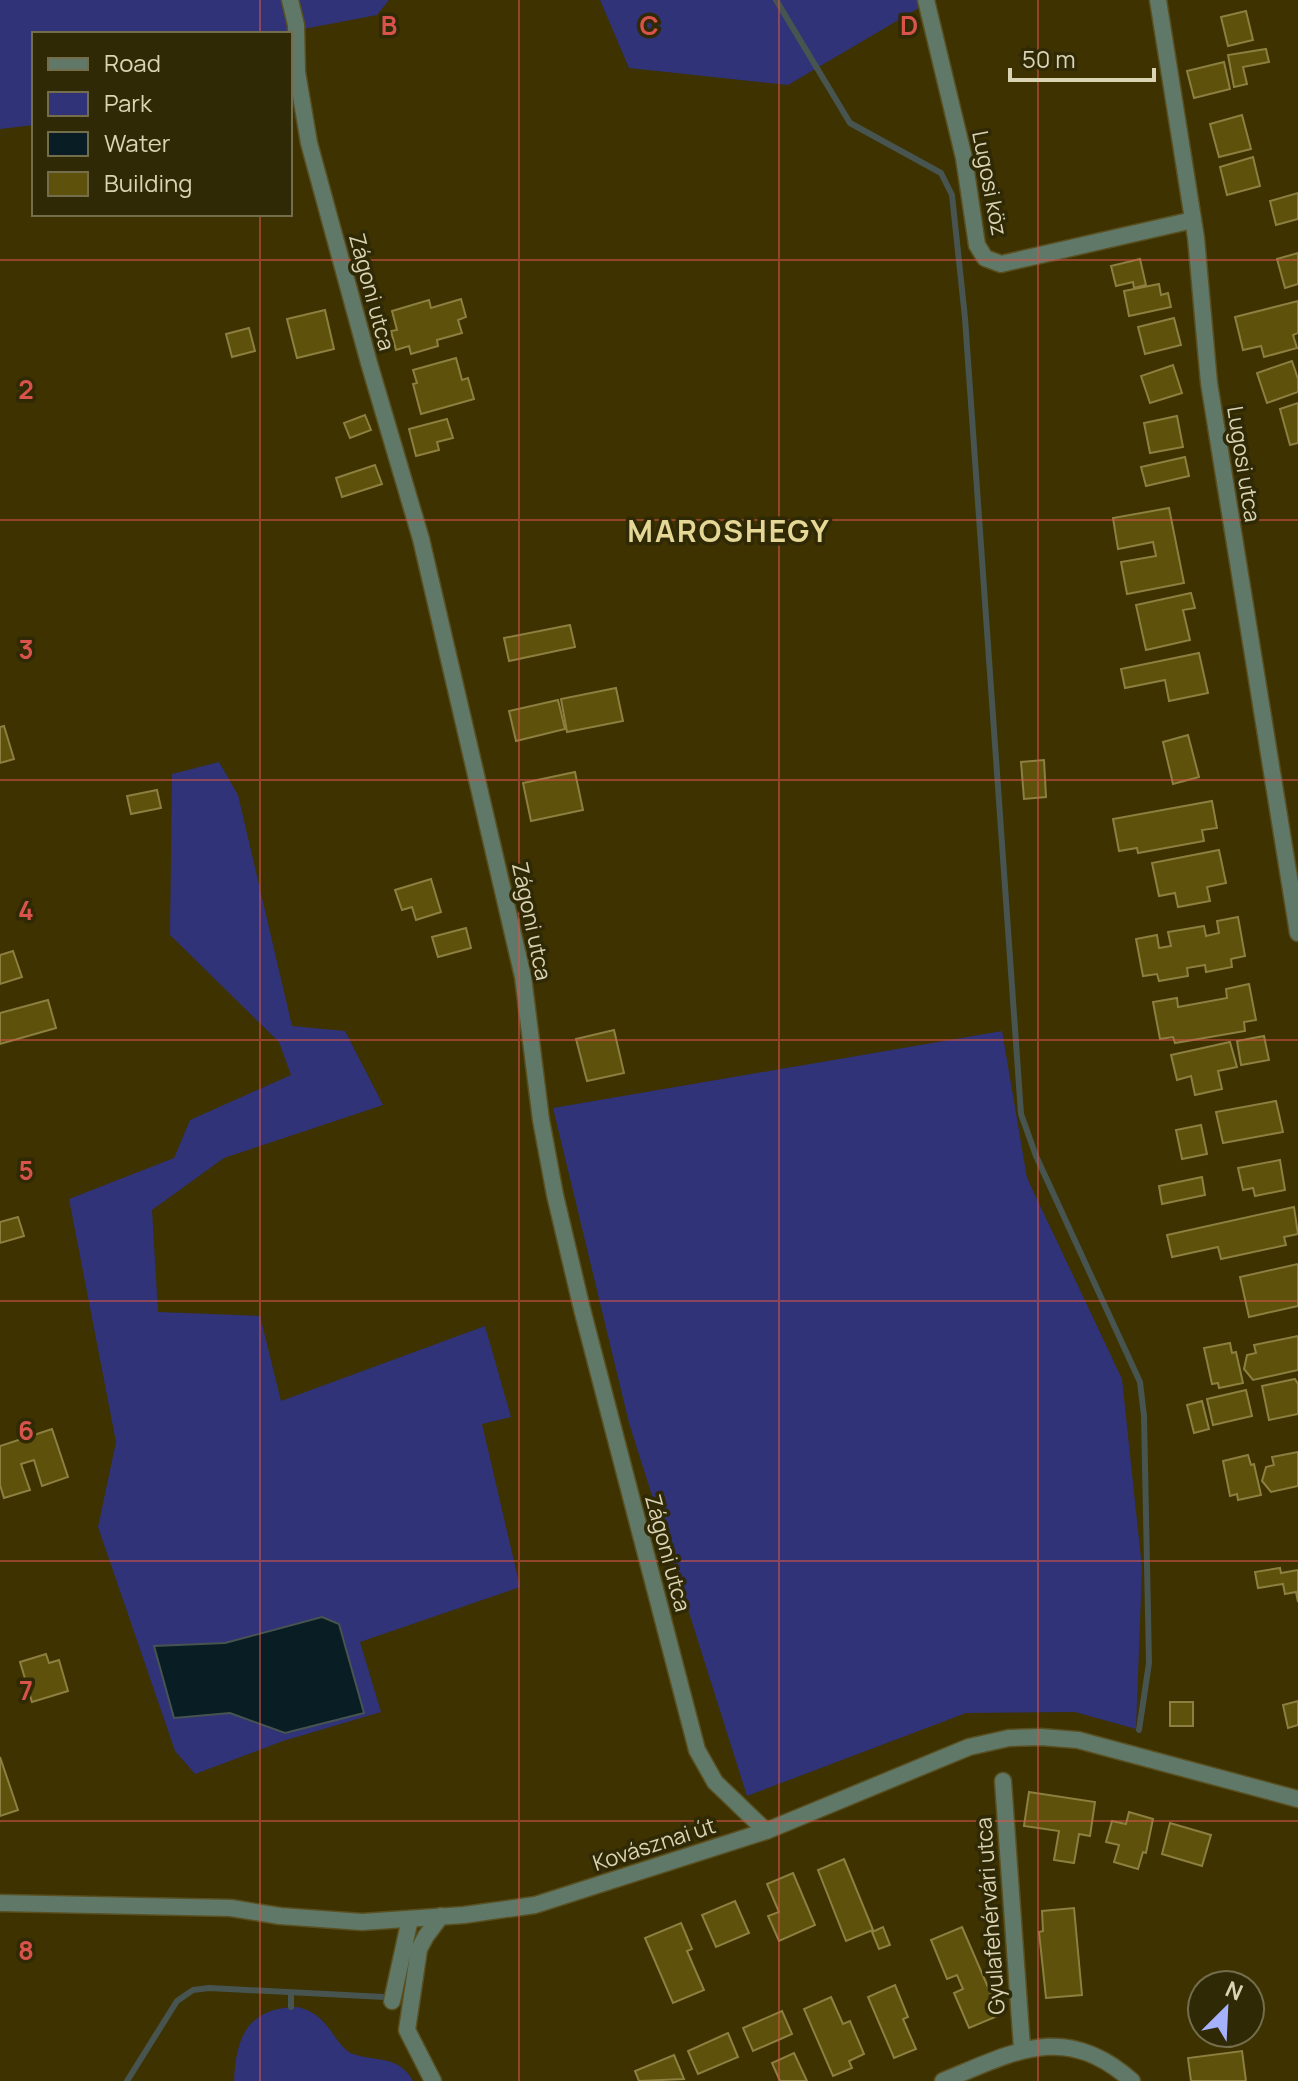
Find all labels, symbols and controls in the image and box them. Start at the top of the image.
text: B [381,7,397,43]
text: C [639,7,659,43]
text: D [900,7,918,43]
legend [32,32,292,216]
scale bar [1010,32,1154,82]
text: 50 m [1022,42,1076,75]
text: Road [104,46,161,79]
text: Park [104,86,153,119]
text: Water [104,126,171,159]
street label: Lugosi köz [965,128,1015,238]
text: Building [104,166,192,199]
street label: Zágoni utca [342,230,402,354]
text: 2 [18,371,34,407]
street label: Lugosi utca [1220,404,1268,524]
district label: MAROSHEGY [627,510,831,551]
text: 3 [18,631,34,667]
street label: Zágoni utca [505,859,559,983]
text: 4 [18,892,34,928]
text: 5 [18,1152,34,1188]
text: 6 [18,1412,34,1448]
street label: Zágoni utca [638,1491,698,1615]
text: 7 [19,1672,33,1708]
street label: Kovásznai út [589,1810,719,1878]
street label: Gyulafehérvári utca [968,1816,1012,2016]
text: 8 [18,1932,34,1968]
north arrow [1186,1969,1266,2049]
text: N [1221,1974,1247,2008]

